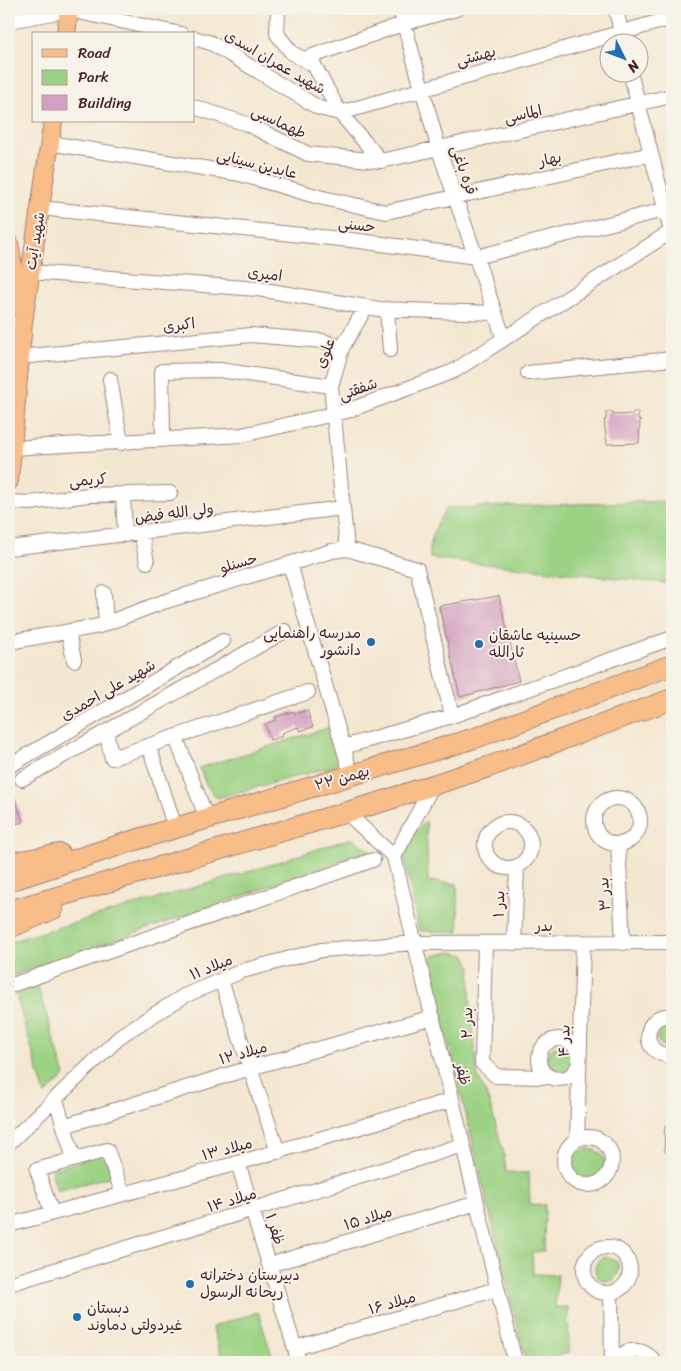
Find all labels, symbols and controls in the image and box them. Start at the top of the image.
street label: شهید عمران اسدی [220,22,330,102]
legend [32,32,195,122]
north arrow [598,32,648,82]
street label: بهشتی [453,38,499,74]
text: Road [78,40,111,66]
text: N [621,54,646,79]
text: Park [78,64,109,90]
text: Building [78,90,132,116]
street label: الماسی [501,97,545,131]
street label: طهماسبی [247,98,311,146]
street label: عابدین سینایی [214,141,300,187]
street label: قره باغی [443,142,485,198]
street label: بهار [535,144,564,174]
street label: شهید آیت [18,210,52,272]
street label: حسنی [337,210,377,240]
street label: امیری [246,259,284,289]
street label: اکبری [161,310,197,340]
street label: علوی [307,334,343,372]
street label: شفقتی [335,370,381,408]
street label: کریمی [68,466,108,494]
street label: ولی الله فیض [133,495,215,531]
street label: حسنلو [215,545,261,581]
place label: مدرسه راهنمایی دانشور [263,620,361,663]
place label: حسینیه عاشقان ثارالله [489,622,581,665]
marker: مدرسه راهنمایی دانشور [365,636,377,648]
marker: حسینیه عاشقان ثارالله [473,638,485,650]
street label: شهید علی احمدی [55,652,161,728]
street label: ۲۲ بهمن [311,758,373,798]
street label: بدر ۳ [590,876,618,912]
street label: بدر ۱ [486,890,512,918]
street label: بدر [534,913,553,939]
street label: میلاد ۱۱ [185,947,237,987]
street label: بدر ۲ [454,1007,480,1039]
street label: بدر ۴ [550,1024,578,1058]
street label: میلاد ۱۲ [216,1034,270,1072]
street label: ظفر [447,1058,478,1088]
street label: میلاد ۱۳ [199,1130,255,1168]
street label: میلاد ۱۴ [204,1180,260,1220]
street label: میلاد ۱۵ [340,1198,396,1238]
street label: ظفر ۱ [258,1210,292,1248]
place label: دبیرستان دخترانه ریحانه الرسول [200,1262,300,1305]
marker: دبیرستان دخترانه ریحانه الرسول [184,1278,196,1290]
street label: میلاد ۱۶ [365,1284,419,1322]
place label: دبستان غیردولتی دماوند [87,1295,182,1338]
marker: دبستان غیردولتی دماوند [71,1311,83,1323]

